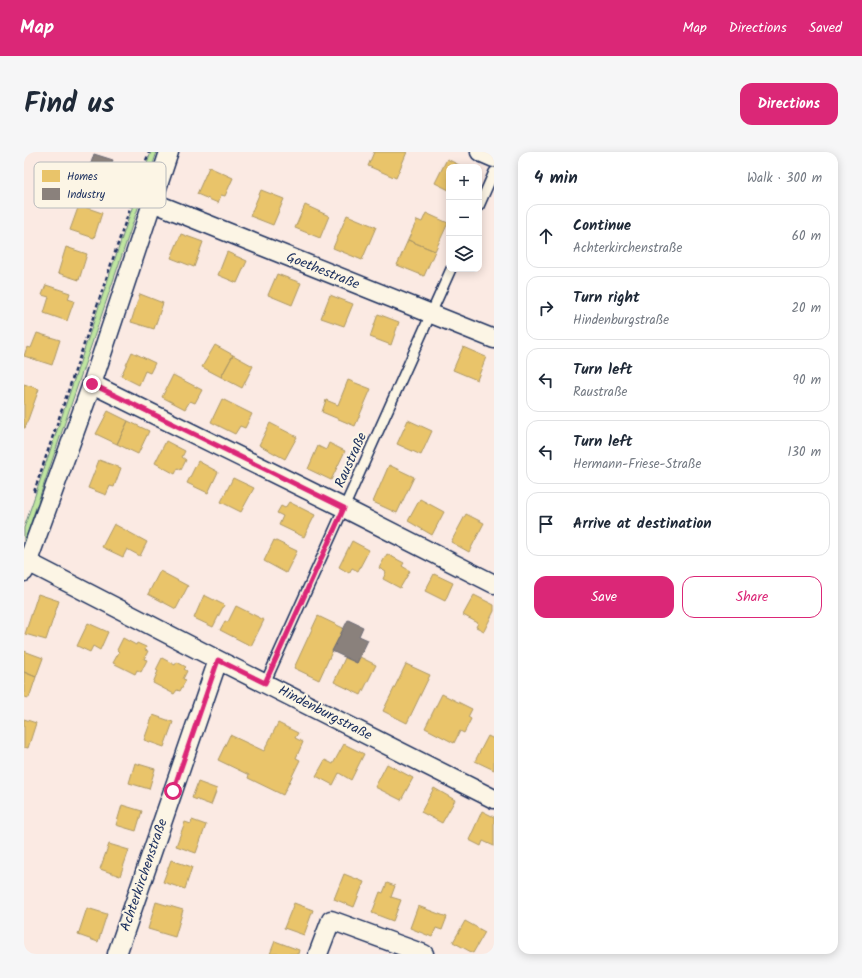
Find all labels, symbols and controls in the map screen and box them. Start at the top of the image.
text: Map [20,13,54,43]
text: Map [682,17,707,39]
text: Directions [729,17,787,39]
text: Saved [809,17,842,39]
text: Find us [24,82,115,127]
button: Directions [740,83,838,125]
legend [34,162,166,208]
map controls [446,164,482,272]
button: + [446,164,482,200]
text: 4 min [534,165,578,192]
text: Homes [67,168,98,186]
text: Walk · 300 m [747,168,822,189]
text: Industry [67,186,106,204]
button: − [446,200,482,236]
text: Continue [573,214,631,238]
icon: ahead [535,225,557,247]
text: 60 m [792,226,821,247]
button: layers [446,236,482,272]
text: Achterkirchenstraße [573,238,682,259]
street label: Goethestraße [283,246,364,296]
text: Turn right [573,286,640,310]
icon: right [535,297,557,319]
text: 20 m [791,298,821,319]
text: Hindenburgstraße [573,310,669,331]
text: Turn left [573,358,633,382]
icon: left [535,369,557,391]
text: 90 m [793,370,821,391]
route end [83,375,101,393]
text: Raustraße [573,382,627,403]
street label: Raustraße [329,428,373,491]
text: Turn left [573,430,633,454]
icon: left [535,441,557,463]
text: 130 m [787,442,821,463]
text: Hermann-Friese-Straße [573,454,701,475]
text: Arrive at destination [573,512,712,536]
icon: arrive [535,513,557,535]
button: Save [534,576,674,618]
button: Share [682,576,822,618]
street label: Hindenburgstraße [274,680,377,747]
route start [164,782,182,800]
street label: Achterkirchenstraße [114,815,174,934]

